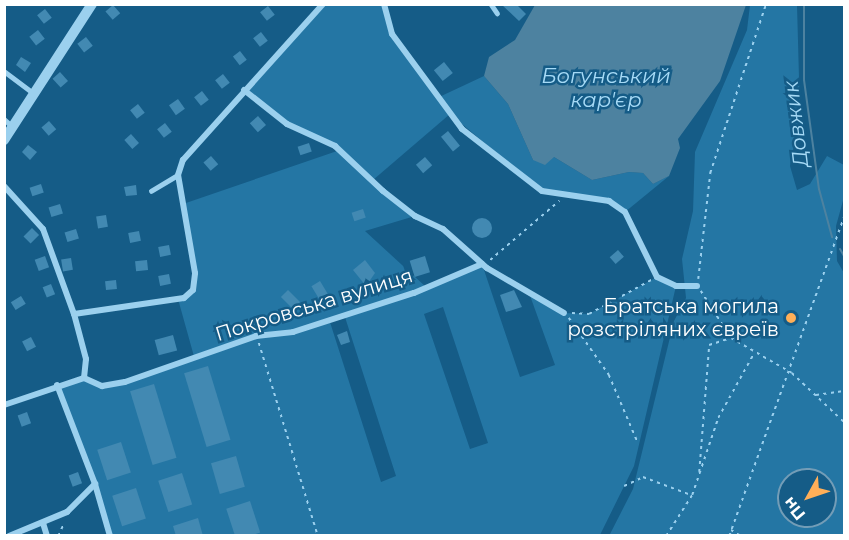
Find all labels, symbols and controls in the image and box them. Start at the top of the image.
water label: Богунський кар'єр [541,63,671,113]
water label: Довжик [778,79,814,169]
street label: Покровська вулиця [212,264,416,346]
place label: Братська могила розстріляних євреїв [567,294,779,341]
marker: Братська могила розстріляних євреїв [784,311,798,325]
north arrow [777,468,837,528]
text: Пн [779,493,809,524]

